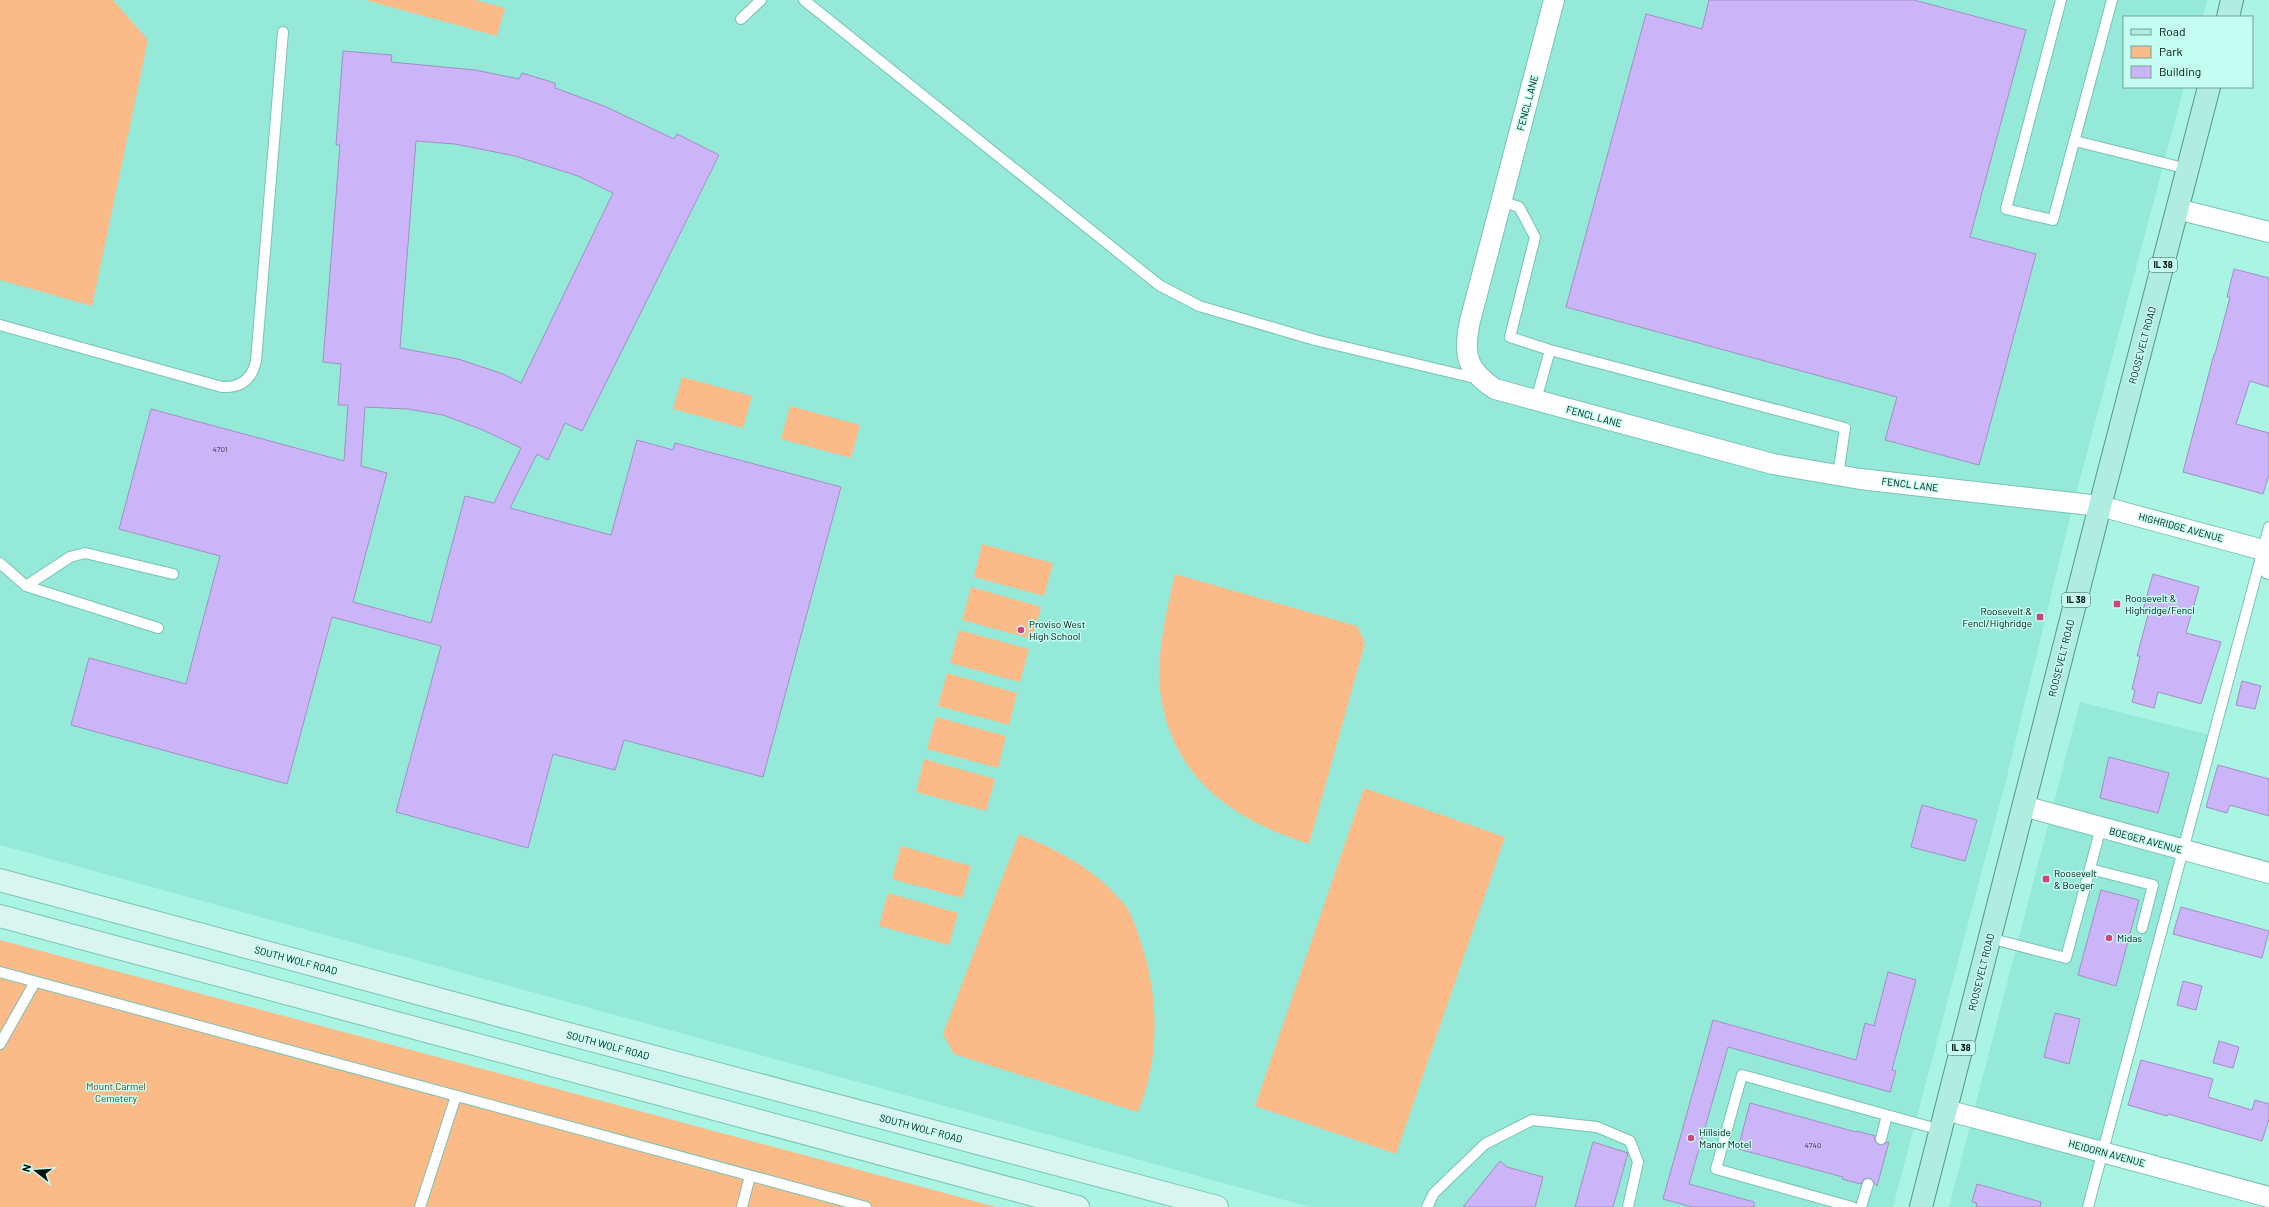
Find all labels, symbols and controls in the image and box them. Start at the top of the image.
legend [2123,16,2253,88]
text: Road [2159,24,2186,38]
text: Park [2159,44,2183,58]
text: Building [2159,64,2201,78]
street label: FENCL LANE [1514,74,1540,132]
road number: IL 38 [2149,258,2177,272]
street label: ROOSEVELT ROAD [2126,305,2158,385]
street label: FENCL LANE [1565,403,1623,429]
house number: 4701 [212,444,228,454]
street label: FENCL LANE [1881,475,1939,493]
street label: HIGHRIDGE AVENUE [2137,510,2225,544]
place label: Roosevelt & Highridge/Fencl [2125,592,2195,616]
road number: IL 38 [2062,593,2090,607]
marker: Roosevelt & Highridge/Fencl [2112,599,2122,609]
place label: Roosevelt & Fencl/Highridge [1962,605,2032,629]
marker: Roosevelt & Fencl/Highridge [2035,612,2045,622]
place label: Proviso West High School [1029,618,1086,642]
street label: ROOSEVELT ROAD [2046,618,2076,698]
marker: Proviso West High School [1016,625,1026,635]
street label: BOEGER AVENUE [2108,824,2184,856]
place label: Roosevelt & Boeger [2054,867,2097,891]
marker: Roosevelt & Boeger [2041,874,2051,884]
street label: ROOSEVELT ROAD [1966,932,1996,1012]
place label: Midas [2117,932,2142,944]
marker: Midas [2104,933,2114,943]
street label: SOUTH WOLF ROAD [253,943,339,977]
street label: SOUTH WOLF ROAD [565,1028,651,1062]
road number: IL 38 [1947,1041,1975,1055]
park label: Mount Carmel Cemetery [86,1080,146,1104]
street label: SOUTH WOLF ROAD [878,1111,964,1145]
place label: Hillside Manor Motel [1699,1126,1751,1150]
marker: Hillside Manor Motel [1686,1133,1696,1143]
street label: HEIDORN AVENUE [2067,1137,2147,1169]
house number: 4740 [1805,1140,1821,1150]
north arrow [16,1151,56,1191]
text: N [19,1163,33,1173]

